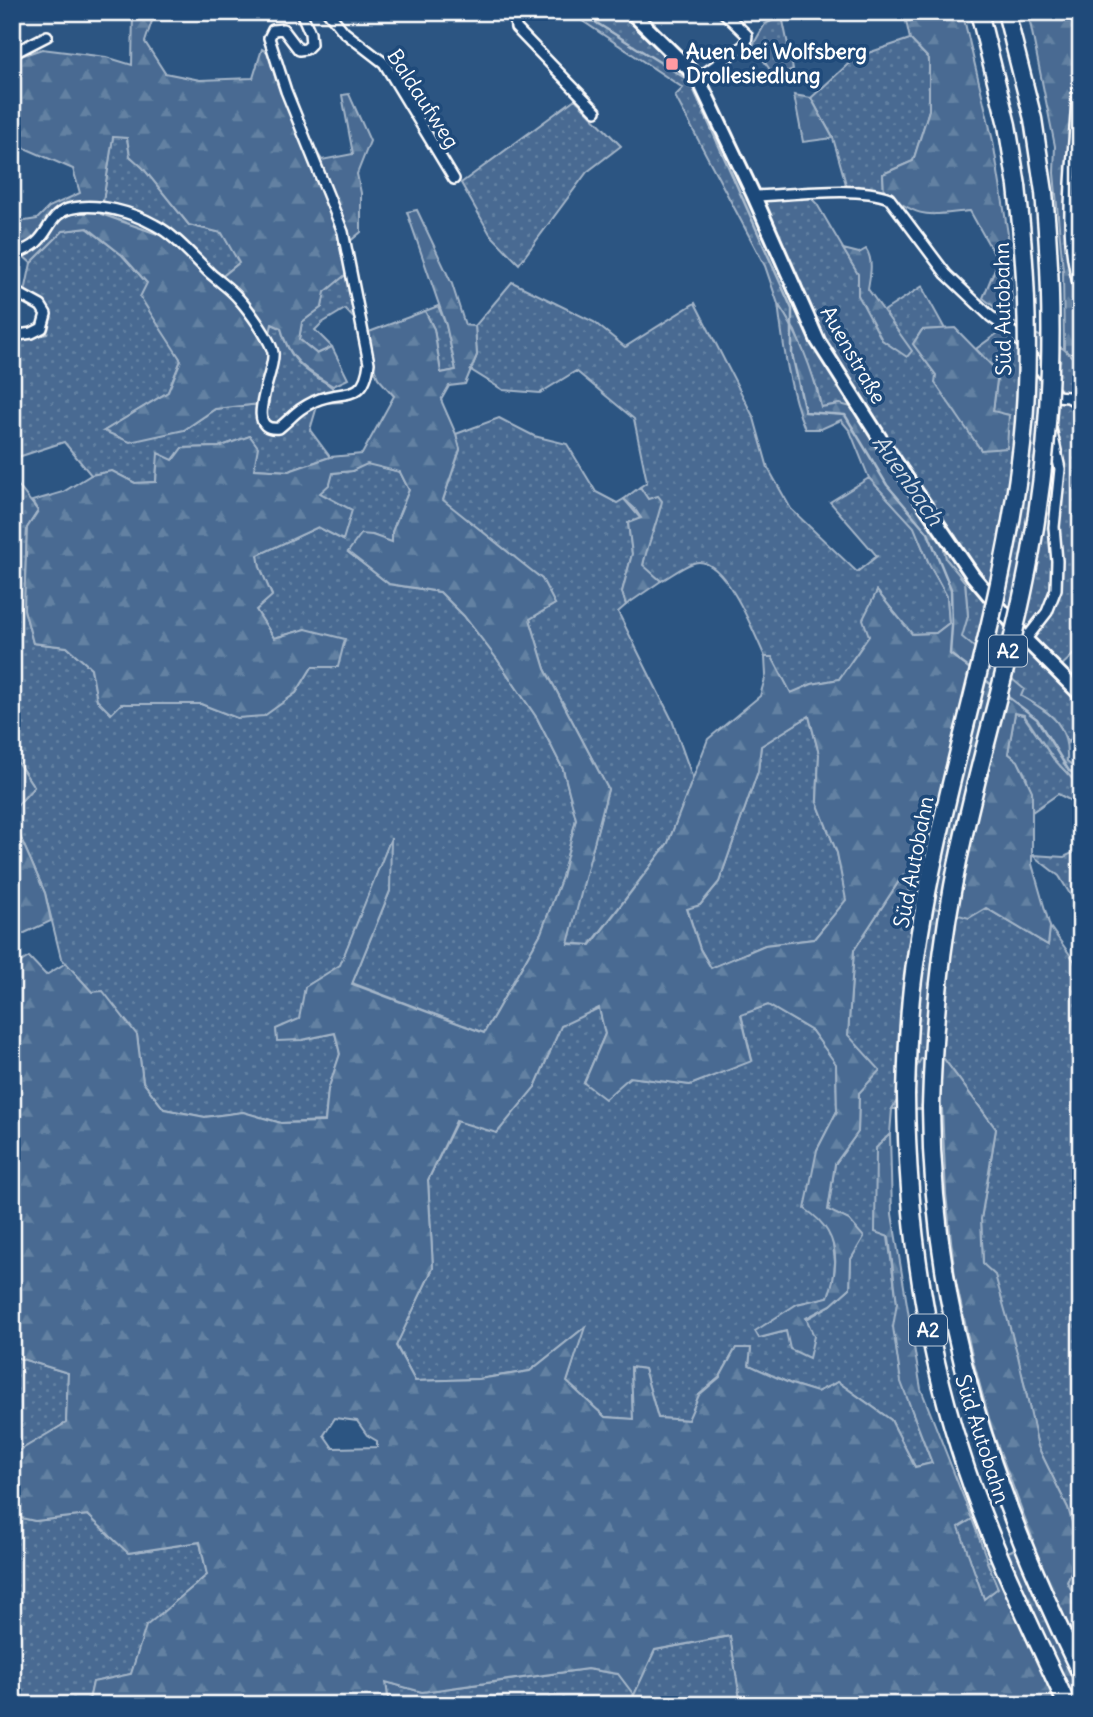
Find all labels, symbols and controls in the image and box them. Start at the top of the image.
place label: Auen bei Wolfsberg Drollesiedlung [686,38,867,89]
street label: Baldaufweg [381,44,466,154]
marker: Auen bei Wolfsberg Drollesiedlung [664,56,680,72]
street label: Süd Autobahn [988,242,1017,376]
street label: Auenstraße [815,301,892,409]
water label: Auenbach [867,429,951,531]
road number: A2 [989,636,1027,666]
street label: Süd Autobahn [888,794,940,930]
road number: A2 [909,1314,947,1346]
street label: Süd Autobahn [949,1371,1016,1507]

